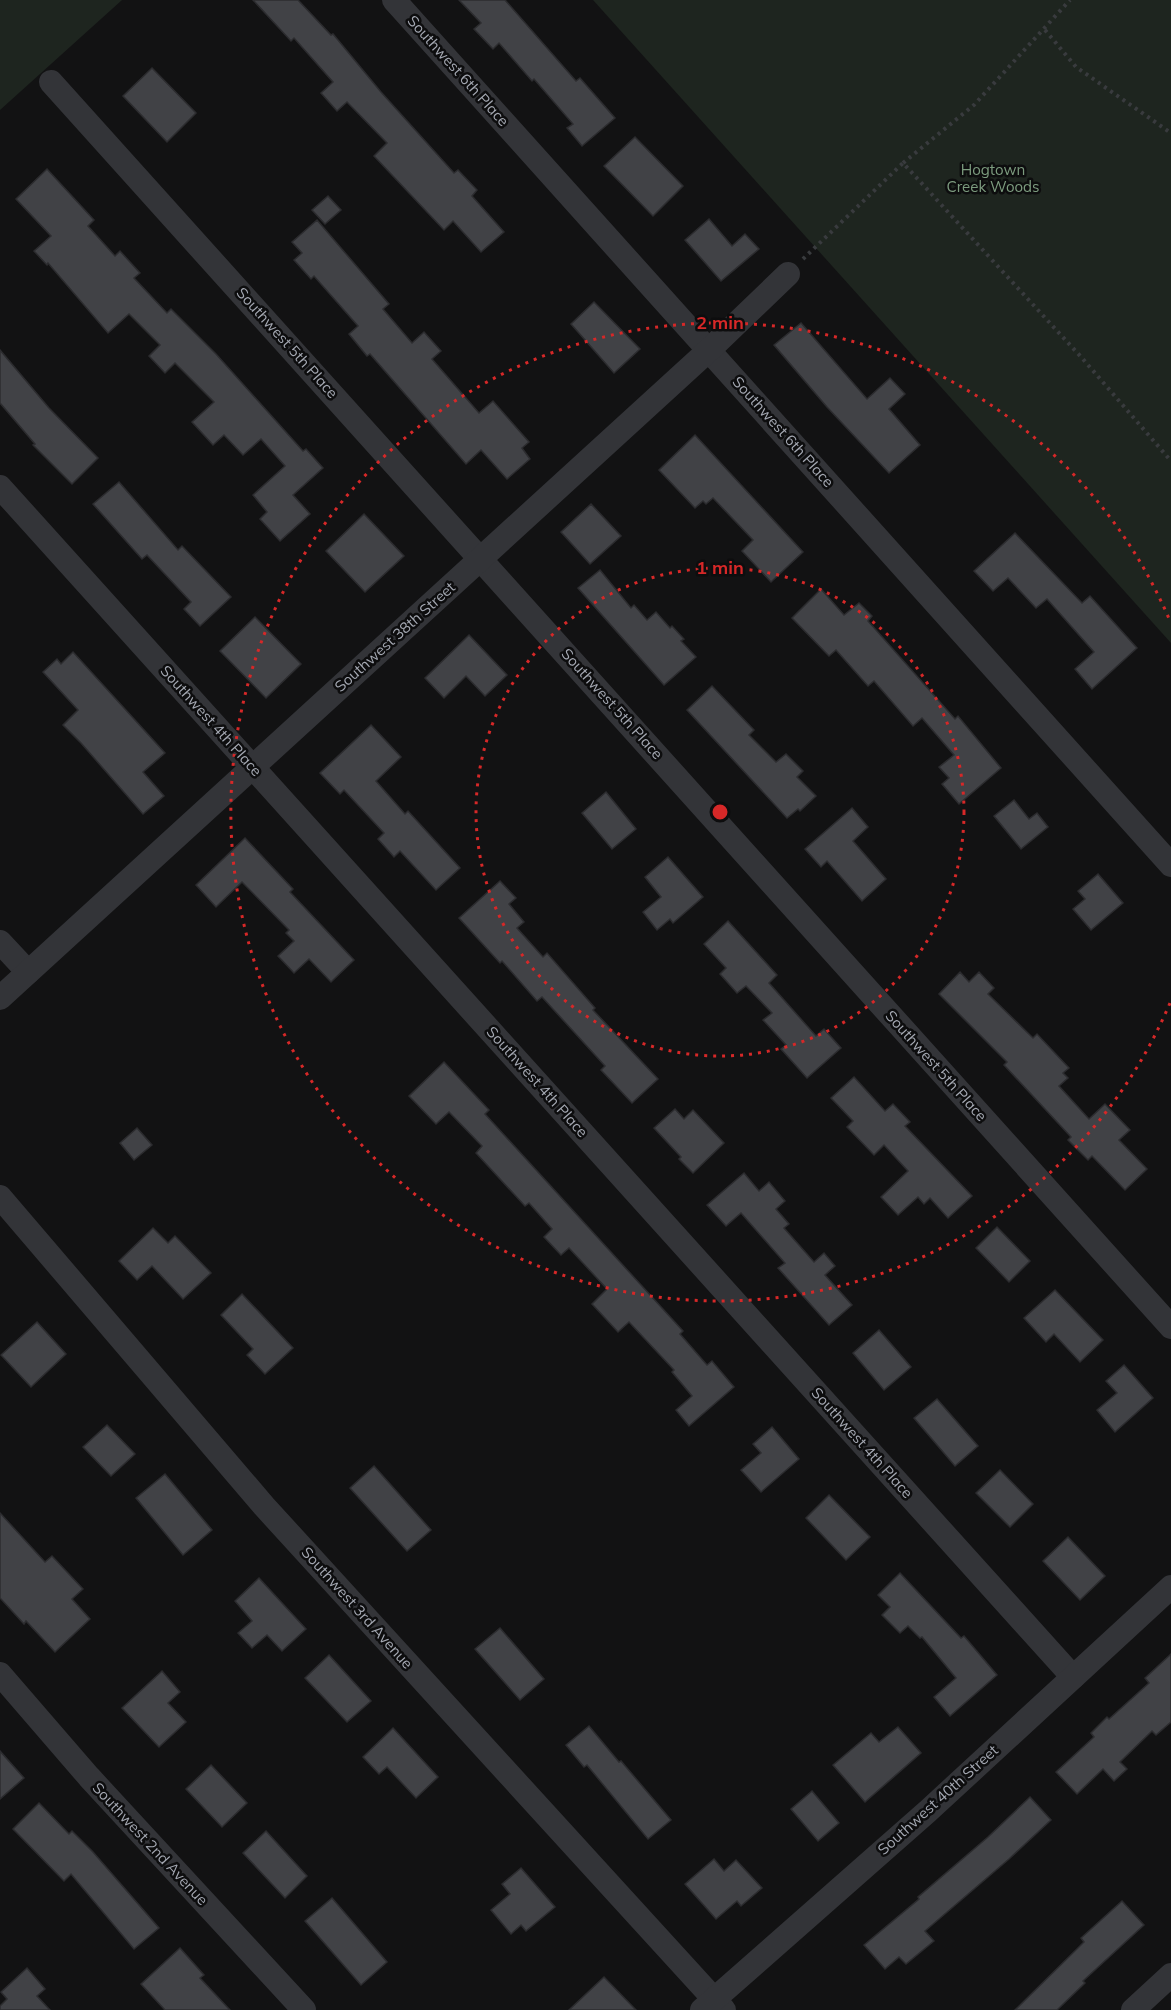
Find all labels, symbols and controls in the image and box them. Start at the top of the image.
street label: Southwest 6th Place [404,11,513,130]
park label: Hogtown Creek Woods [947,160,1039,196]
street label: Southwest 5th Place [233,283,342,402]
text: 2 min [696,311,744,334]
street label: Southwest 6th Place [729,372,838,491]
text: 1 min [696,556,744,579]
street label: Southwest 38th Street [330,578,459,696]
street label: Southwest 5th Place [558,644,667,763]
street label: Southwest 4th Place [157,661,266,780]
centre of rings [710,802,730,822]
street label: Southwest 5th Place [882,1006,991,1125]
street label: Southwest 4th Place [483,1022,592,1141]
street label: Southwest 4th Place [808,1383,917,1502]
street label: Southwest 3rd Avenue [298,1543,417,1673]
street label: Southwest 40th Street [873,1741,1002,1859]
street label: Southwest 2nd Avenue [88,1778,212,1909]

